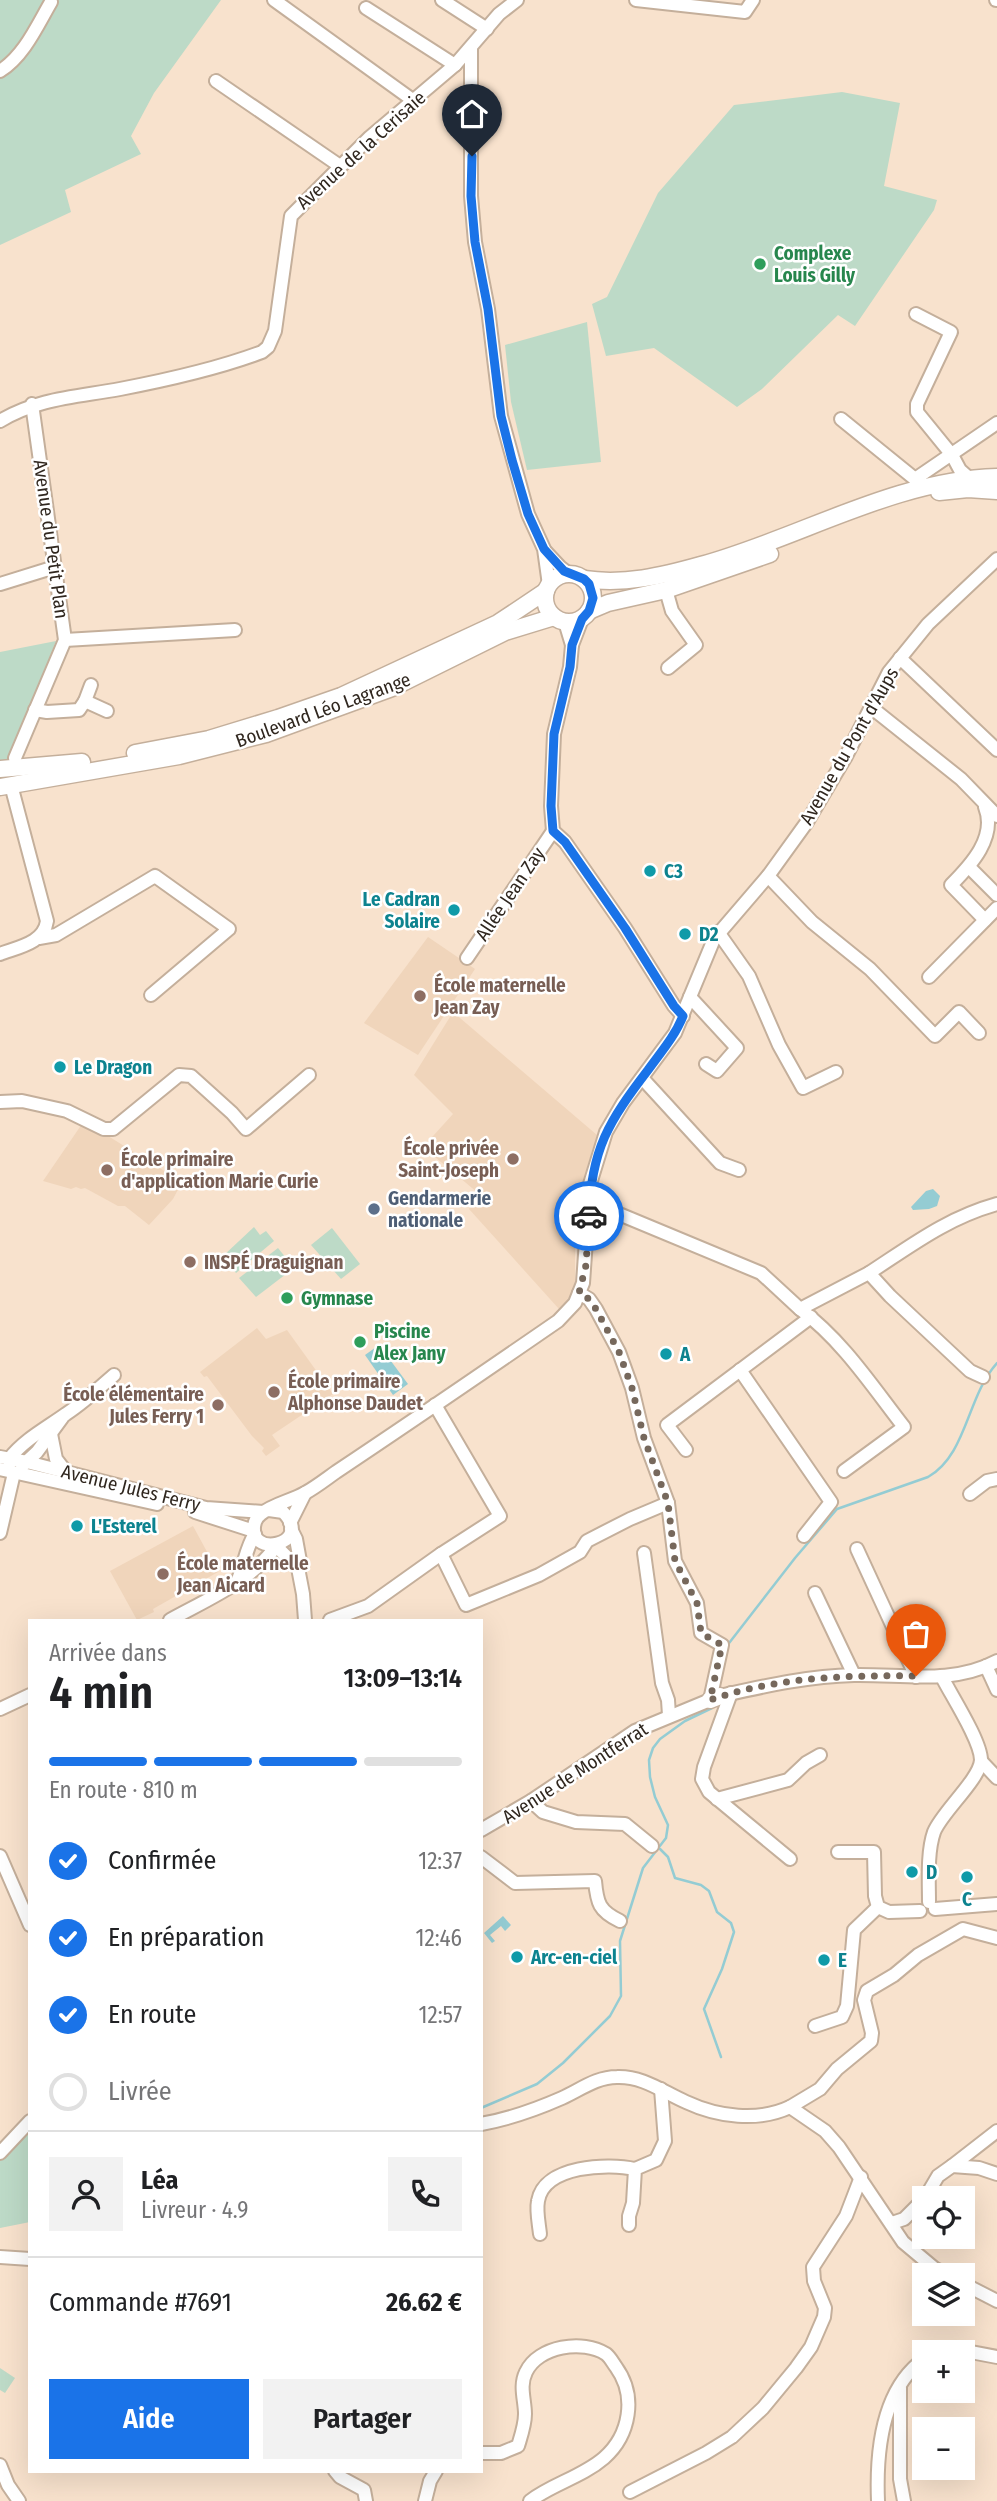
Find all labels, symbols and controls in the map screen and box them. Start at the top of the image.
pin [442,84,502,156]
street label: Avenue de la Cerisaie [292,86,430,214]
icon: home [453,95,491,133]
place label: Complexe Louis Gilly [774,242,856,287]
marker: Complexe Louis Gilly [752,256,768,272]
street label: Avenue du Petit Plan [28,458,74,620]
street label: Avenue du Pont d'Aups [795,663,903,829]
street label: Boulevard Léo Lagrange [232,668,414,752]
street label: Allée Jean Zay [470,843,550,945]
place label: C3 [664,860,683,883]
marker: C3 [642,863,658,879]
place label: Le Cadran Solaire [363,888,440,933]
marker: Le Cadran Solaire [446,902,462,918]
place label: D2 [699,923,719,946]
marker: D2 [677,926,693,942]
place label: École maternelle Jean Zay [433,972,566,1019]
marker: École maternelle Jean Zay [412,988,428,1004]
place label: Le Dragon [74,1056,152,1079]
marker: Le Dragon [52,1059,68,1075]
place label: École privée Saint-Joseph [398,1135,499,1182]
place label: École primaire d'application Marie Curie [121,1146,319,1193]
marker: École privée Saint-Joseph [505,1151,521,1167]
marker: École primaire d'application Marie Curie [99,1162,115,1178]
courier [554,1181,624,1251]
place label: Gendarmerie nationale [388,1187,492,1232]
icon: car [570,1197,608,1235]
marker: Gendarmerie nationale [366,1201,382,1217]
place label: INSPÉ Draguignan [204,1249,343,1274]
marker: INSPÉ Draguignan [182,1254,198,1270]
place label: Gymnase [301,1287,373,1310]
marker: Gymnase [279,1290,295,1306]
place label: Piscine Alex Jany [373,1320,446,1365]
marker: Piscine Alex Jany [352,1334,368,1350]
place label: A [679,1343,691,1366]
marker: A [658,1346,674,1362]
place label: École primaire Alphonse Daudet [287,1368,423,1415]
place label: École élémentaire Jules Ferry 1 [63,1381,204,1428]
marker: École primaire Alphonse Daudet [266,1384,282,1400]
marker: École élémentaire Jules Ferry 1 [210,1397,226,1413]
street label: Avenue Jules Ferry [59,1460,203,1517]
place label: L'Esterel [91,1515,157,1538]
marker: L'Esterel [69,1518,85,1534]
place label: École maternelle Jean Aicard [176,1550,309,1597]
marker: École maternelle Jean Aicard [155,1566,171,1582]
pin [886,1604,946,1676]
icon: bag [897,1615,935,1653]
text: Arrivée dans [49,1639,167,1667]
text: 13:09–13:14 [344,1663,462,1694]
text: 4 min [49,1665,153,1720]
street label: Avenue de Montferrat [498,1717,653,1829]
text: En route · 810 m [49,1776,198,1804]
icon: check [49,1842,87,1880]
text: Confirmée [108,1845,216,1876]
text: 12:37 [418,1847,462,1875]
place label: D [926,1861,937,1884]
marker: D [904,1864,920,1880]
marker: C [959,1869,975,1885]
place label: C [962,1888,972,1911]
icon: check [49,1919,87,1957]
text: En préparation [108,1922,265,1953]
text: 12:46 [416,1924,462,1952]
place label: Arc-en-ciel [530,1946,618,1969]
marker: Arc-en-ciel [509,1949,525,1965]
place label: E [838,1949,847,1972]
marker: E [816,1952,832,1968]
icon: check [49,1996,87,2034]
text: En route [108,1999,196,2030]
text: 12:57 [419,2001,462,2029]
text: Livrée [108,2076,172,2107]
button: person [49,2157,123,2231]
button: phone [388,2157,462,2231]
text: Léa [141,2165,178,2196]
map controls [912,2186,975,2480]
button: locate [912,2186,975,2249]
text: Livreur · 4.9 [141,2196,248,2224]
button: layers [912,2263,975,2326]
text: Commande #7691 [49,2287,232,2318]
text: 26.62 € [386,2287,462,2318]
button: + [912,2340,975,2403]
button: Aide [49,2379,249,2459]
button: Partager [263,2379,462,2459]
button: − [912,2417,975,2480]

